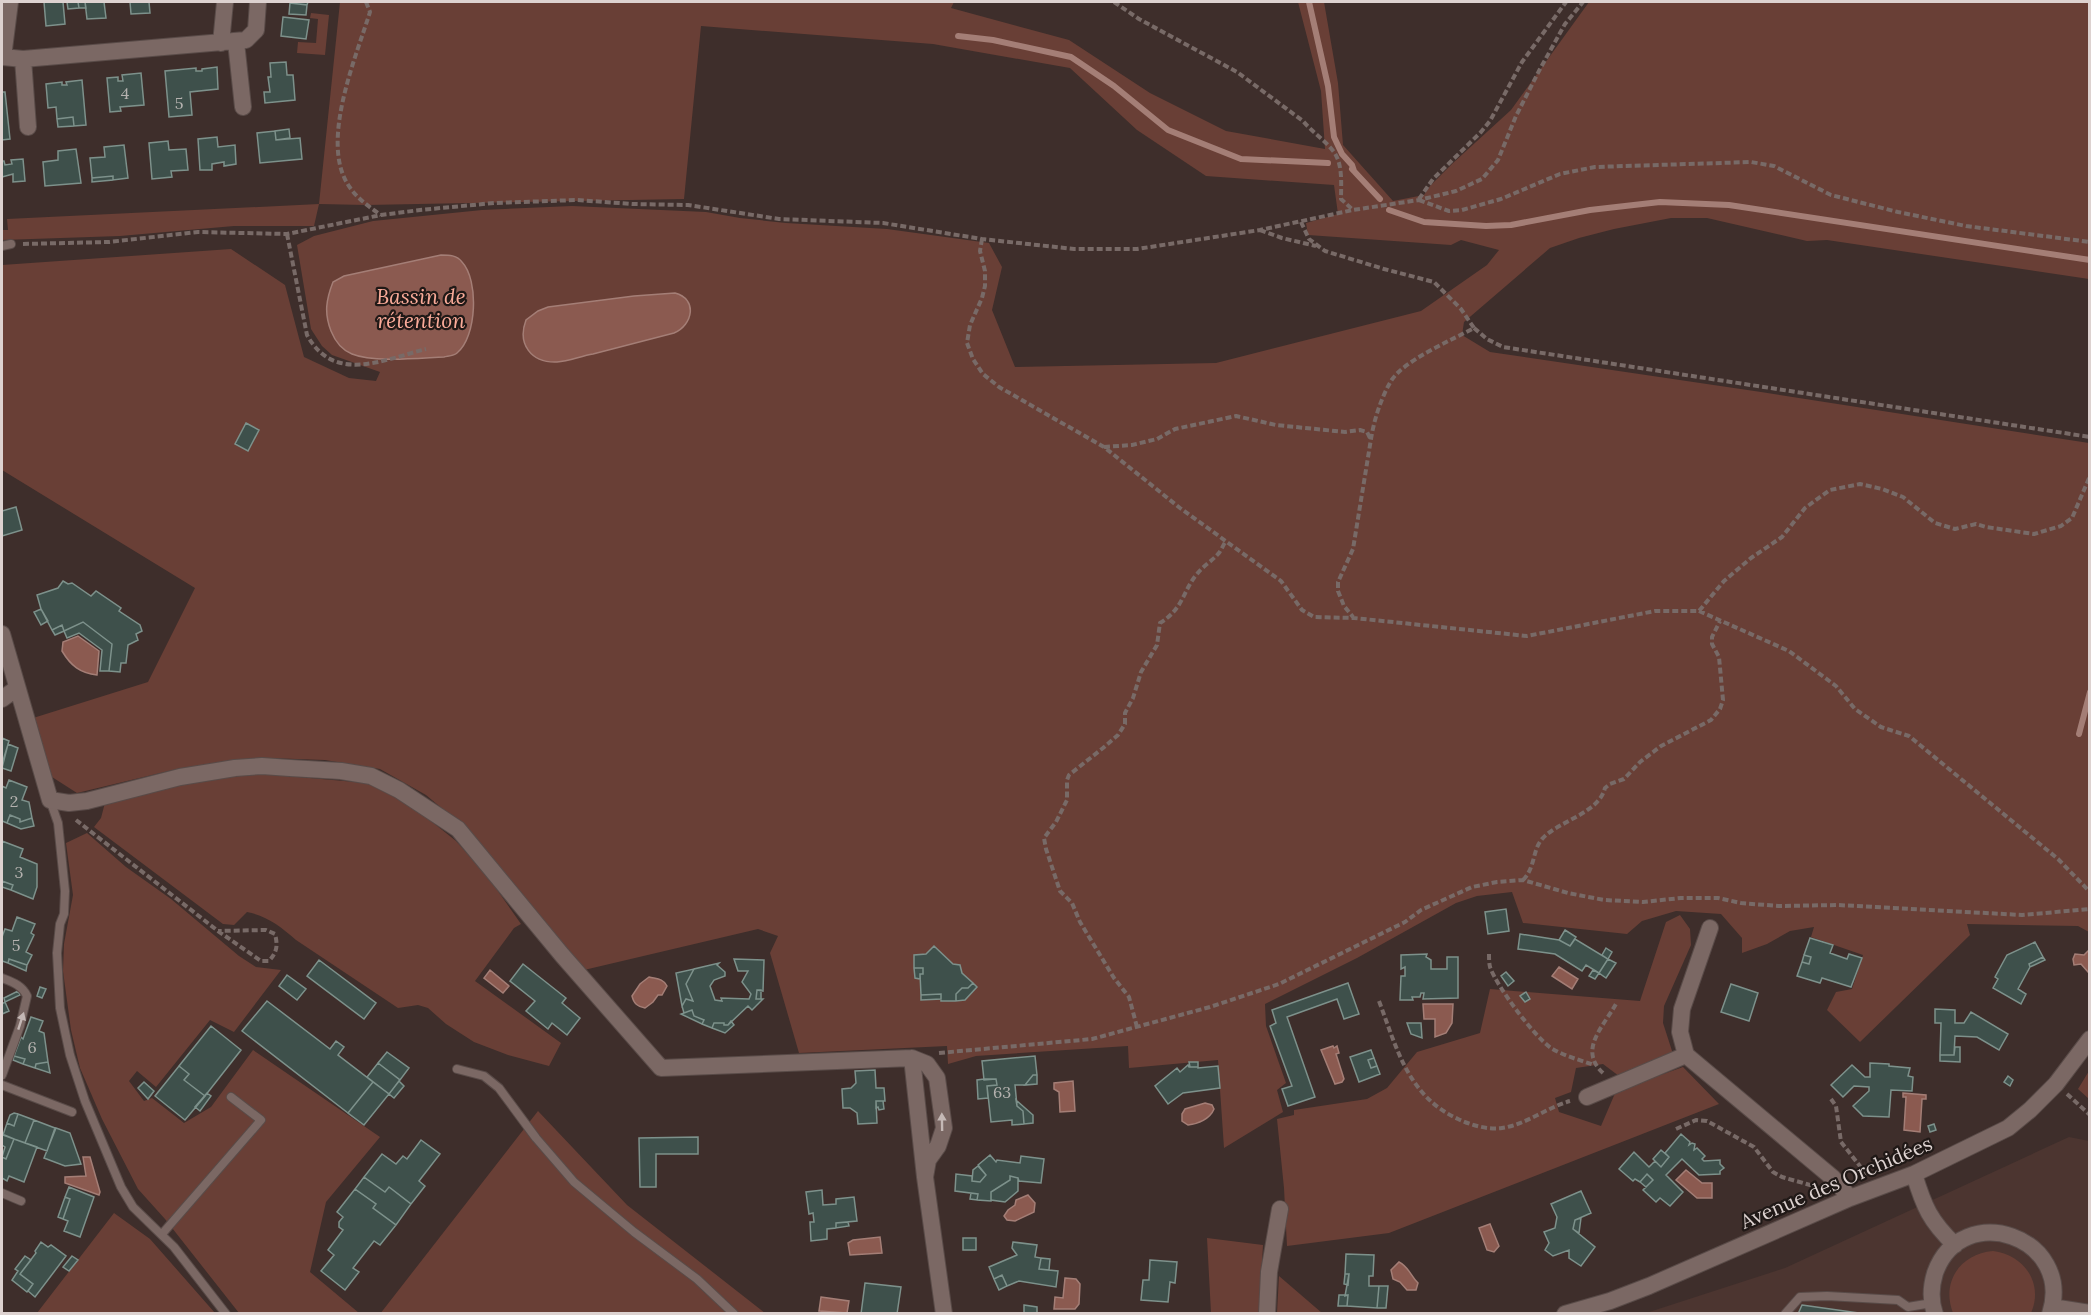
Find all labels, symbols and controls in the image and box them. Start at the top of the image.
house number: 4 [121,83,130,103]
house number: 5 [175,93,183,113]
water label: Bassin de rétention [376,283,466,334]
house number: 2 [10,791,18,811]
house number: 3 [15,862,24,882]
house number: 5 [12,935,20,955]
one-way arrow [17,1012,26,1030]
house number: 6 [27,1037,37,1057]
house number: 63 [993,1082,1011,1102]
one-way arrow [938,1113,947,1132]
street label: Avenue des Orchidées [1735,1130,1936,1234]

